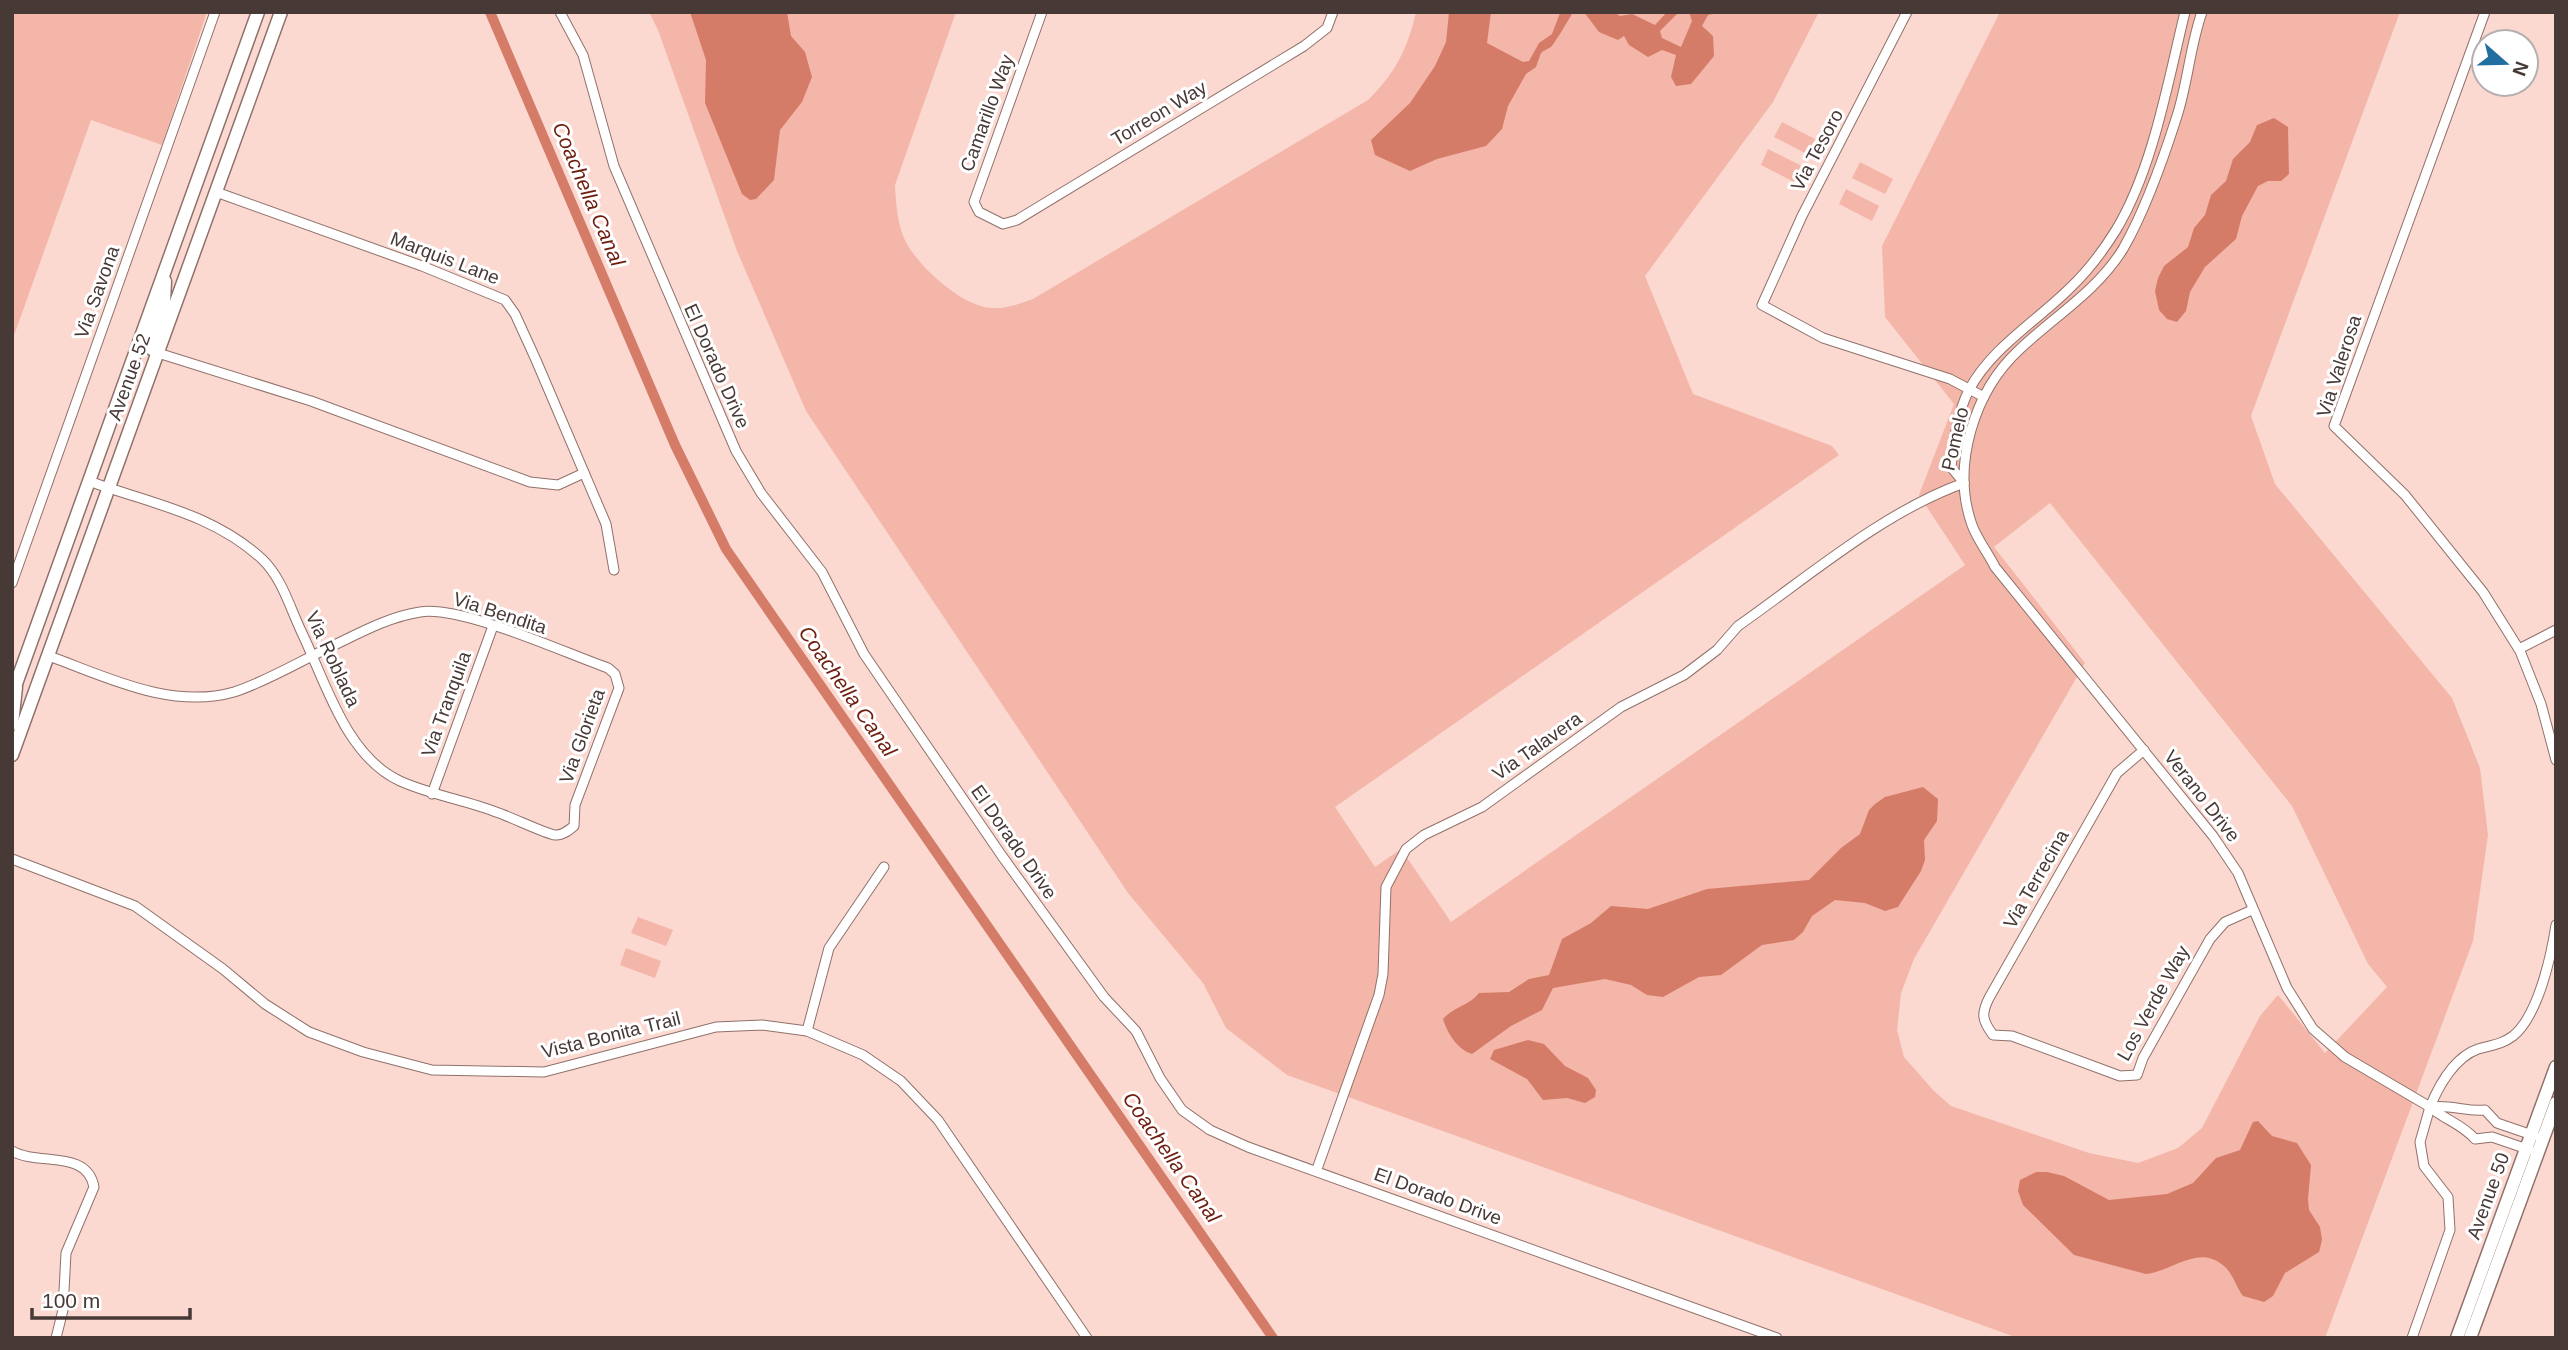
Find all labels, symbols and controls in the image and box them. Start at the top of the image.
north arrow [2470,28,2540,98]
street label: Camarillo Way [956,51,1018,174]
text: N [2508,59,2533,79]
street label: Torreon Way [1108,76,1211,150]
street label: Via Tesoro [1787,106,1847,194]
water label: Coachella Canal [548,119,630,271]
street label: Marquis Lane [387,228,503,288]
street label: Via Savona [71,243,124,341]
street label: El Dorado Drive [680,300,754,432]
street label: Via Valerosa [2313,312,2365,420]
street label: Avenue 52 [104,331,154,423]
street label: Pomelo [1938,405,1972,473]
street label: Via Bendita [451,588,550,638]
street label: Via Roblada [302,608,364,711]
water label: Coachella Canal [794,621,902,762]
street label: Via Tranquila [417,648,475,760]
street label: Via Glorieta [555,686,609,786]
street label: Via Talavera [1488,707,1586,784]
street label: Verano Drive [2160,746,2244,846]
street label: El Dorado Drive [967,781,1061,903]
street label: Via Terrecina [1999,826,2073,932]
street label: Los Verde Way [2113,941,2193,1064]
street label: Vista Bonita Trail [539,1008,683,1062]
water label: Coachella Canal [1118,1087,1226,1228]
street label: Avenue 50 [2463,1150,2513,1242]
street label: El Dorado Drive [1371,1163,1505,1229]
scale bar [32,1276,189,1320]
text: 100 m [42,1289,100,1312]

